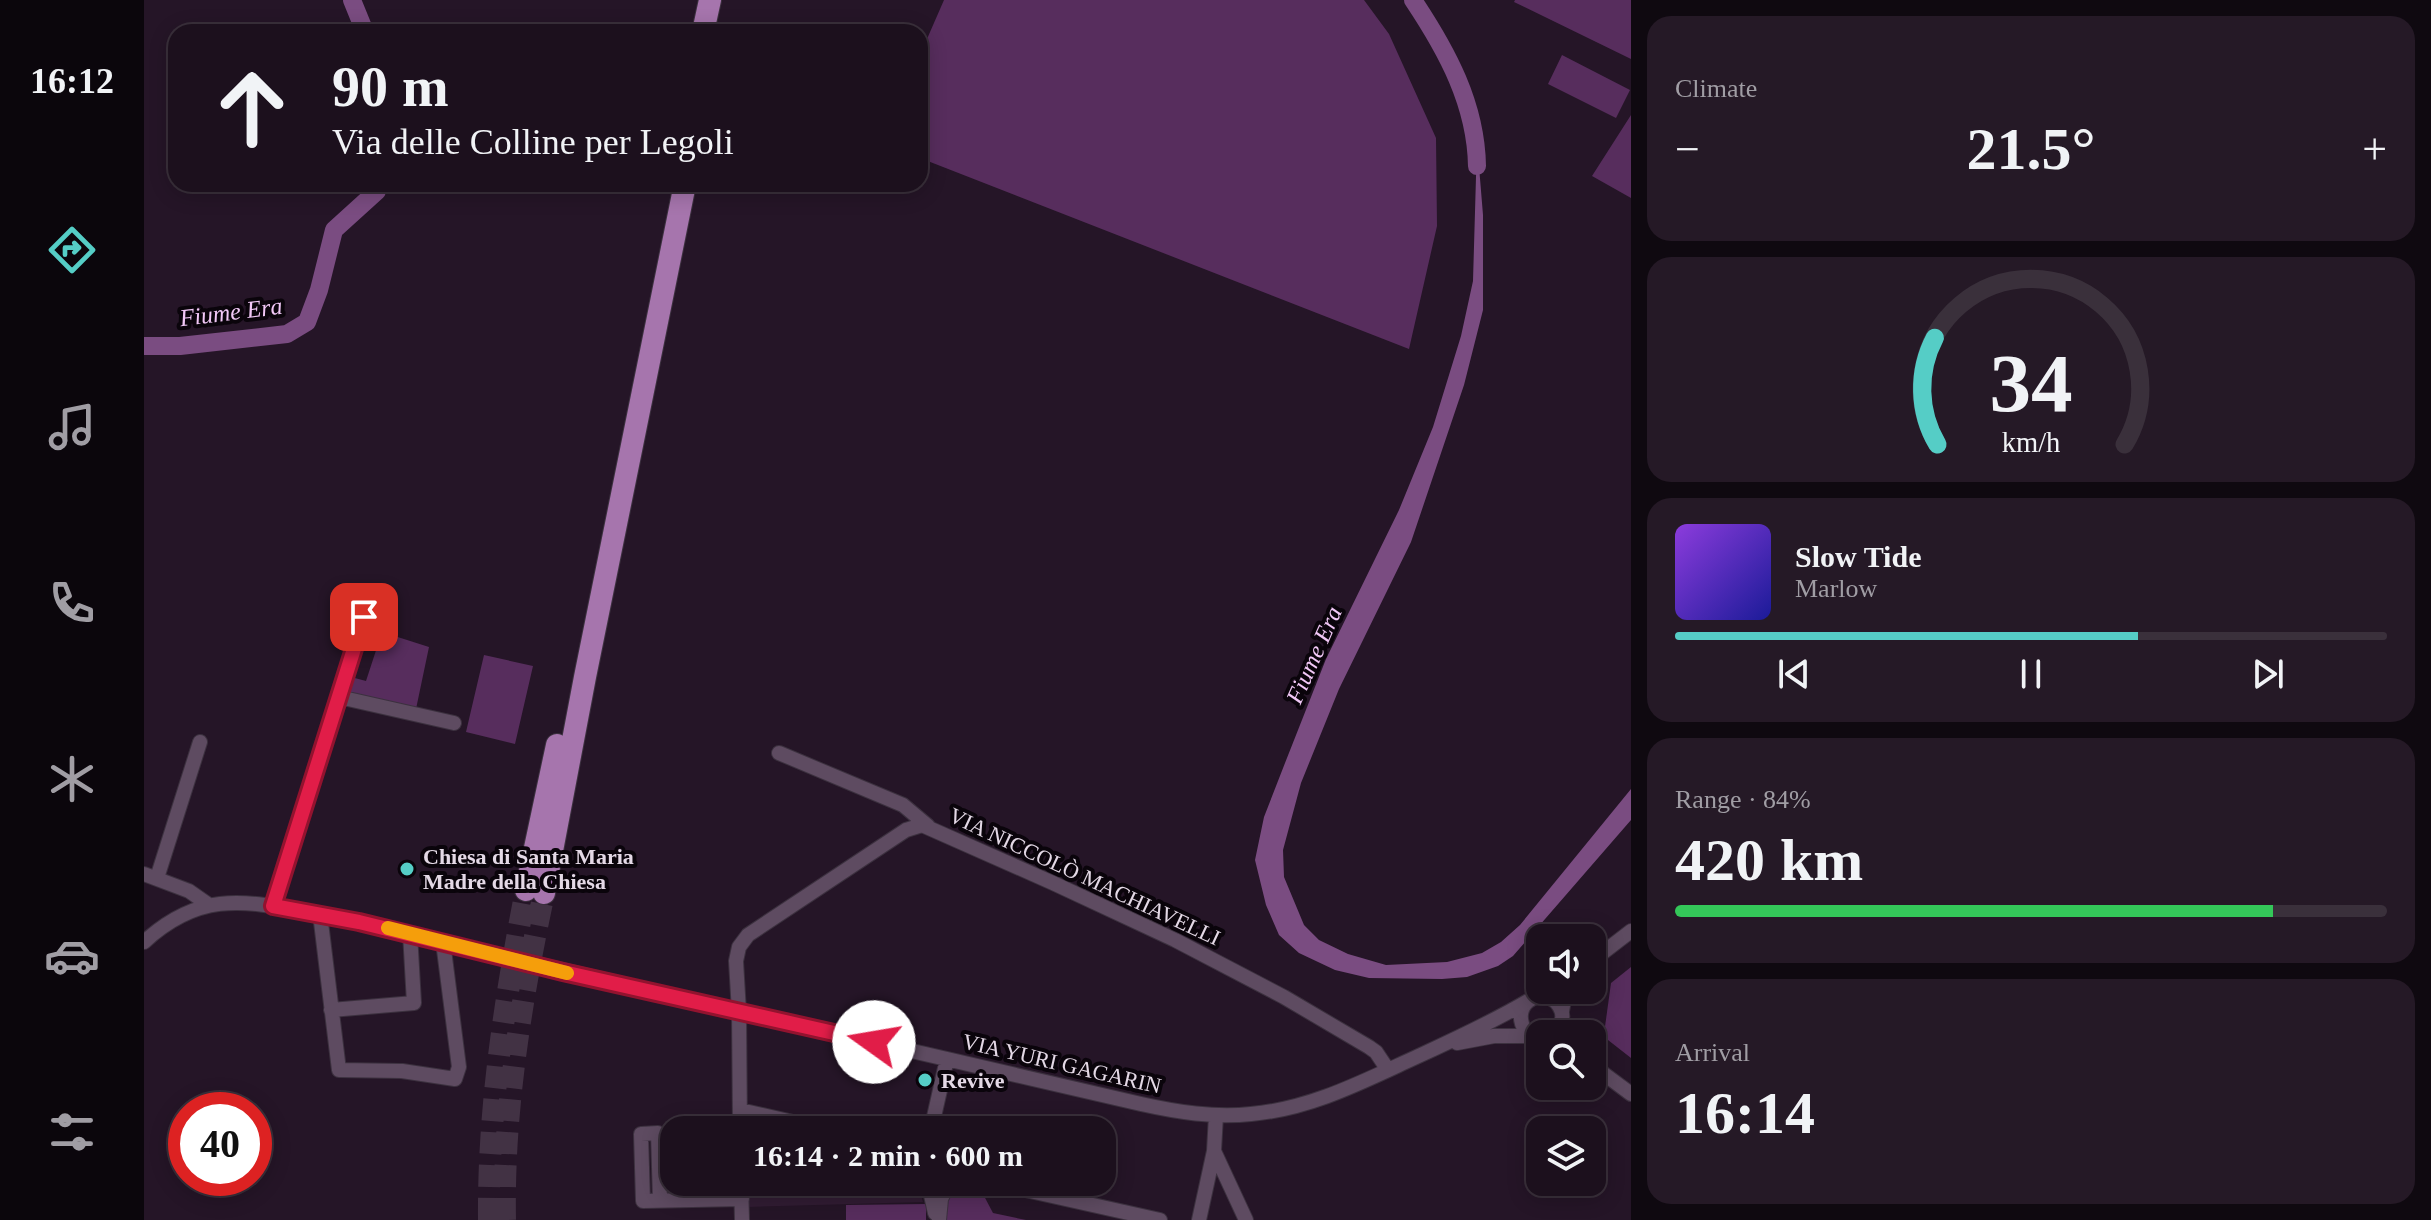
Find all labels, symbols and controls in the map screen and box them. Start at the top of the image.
icon: ahead [200,56,304,160]
text: 90 m [332,56,449,118]
text: 16:12 [30,61,114,101]
text: Climate [1675,74,1757,103]
text: 21.5° [1967,116,2096,182]
text: Via delle Colline per Legoli [332,122,734,162]
text: − [1675,125,1700,174]
text: + [2362,125,2387,174]
icon: directions [44,222,100,278]
water label: Fiume Era [177,293,284,331]
text: 34 [1989,337,2073,429]
icon: music [44,399,100,455]
text: km/h [2002,427,2060,458]
text: Slow Tide [1795,540,1921,573]
text: Marlow [1795,574,1877,603]
icon: phone [44,575,100,631]
pin [330,583,398,651]
icon: arrive [342,595,386,639]
water label: Fiume Era [1281,603,1347,708]
icon: previous [1772,652,1816,696]
icon: pause [2009,652,2053,696]
icon: next [2246,652,2290,696]
icon: climate [44,751,100,807]
text: Range · 84% [1675,785,1811,814]
street label: VIA NICCOLÒ MACHIAVELLI [945,802,1224,950]
text: 420 km [1675,827,1863,893]
place label: Chiesa di Santa Maria Madre della Chiesa [423,844,634,894]
marker: Chiesa di Santa Maria Madre della Chiesa [398,860,416,878]
map controls [1526,924,1606,1196]
button: sound [1526,924,1606,1004]
icon: car [44,928,100,984]
position arrow [832,1000,916,1084]
button: search [1526,1020,1606,1100]
street label: VIA YURI GAGARIN [960,1028,1164,1099]
text: Arrival [1675,1038,1750,1067]
place label: Revive [941,1068,1005,1093]
marker: Revive [916,1071,934,1089]
text: 16:14 [1675,1080,1815,1146]
speed limit sign: 40 [168,1092,272,1196]
icon: filters [44,1104,100,1160]
button: layers [1526,1116,1606,1196]
text: 16:14 · 2 min · 600 m [753,1139,1023,1172]

